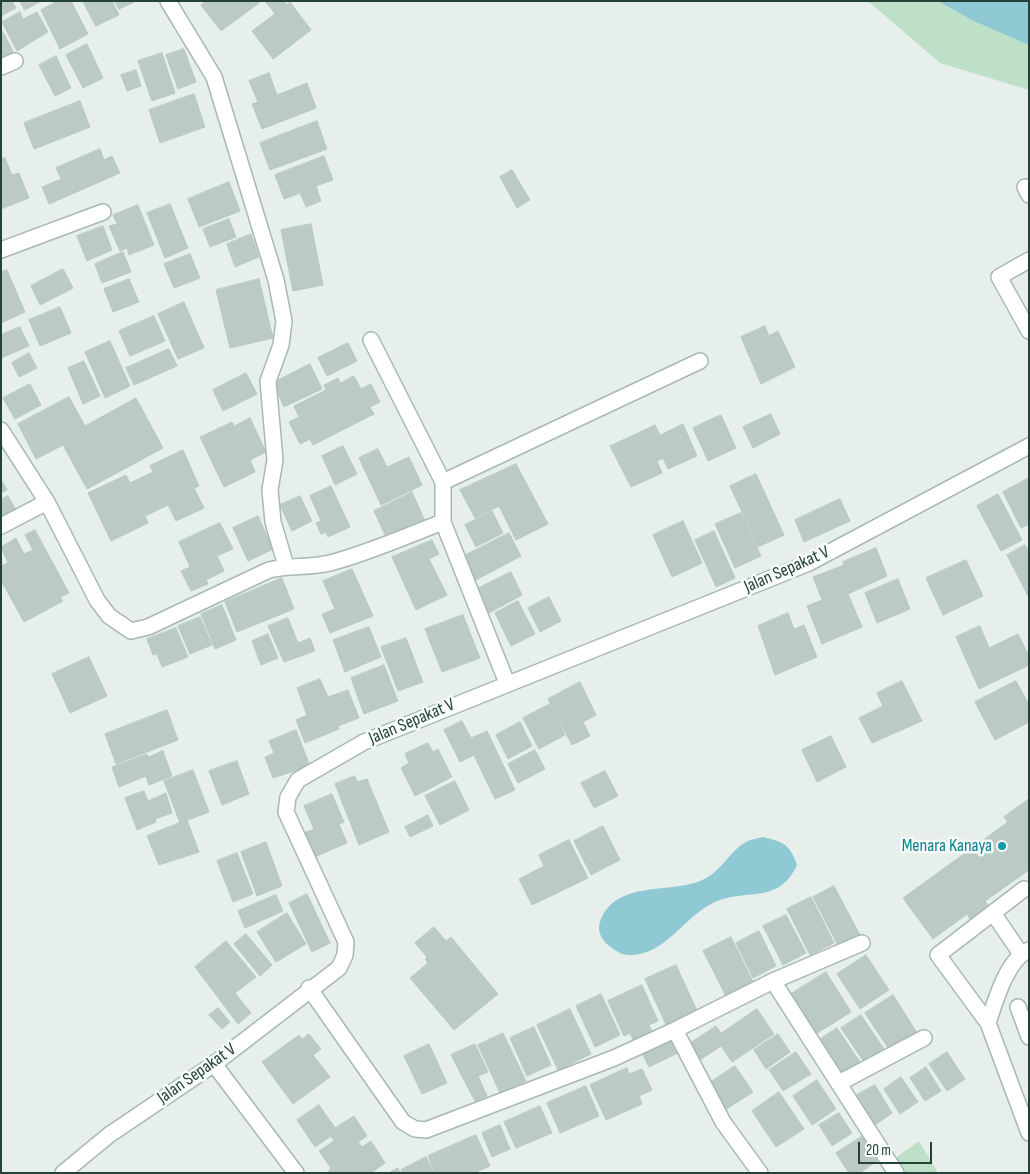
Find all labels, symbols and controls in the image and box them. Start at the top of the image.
street label: Jalan Sepakat V [741,542,833,598]
street label: Jalan Sepakat V [366,694,458,750]
place label: Menara Kanaya [902,835,992,857]
marker: Menara Kanaya [996,840,1008,852]
street label: Jalan Sepakat V [154,1039,240,1109]
scale bar [860,1132,934,1164]
text: 20 m [866,1141,891,1160]

